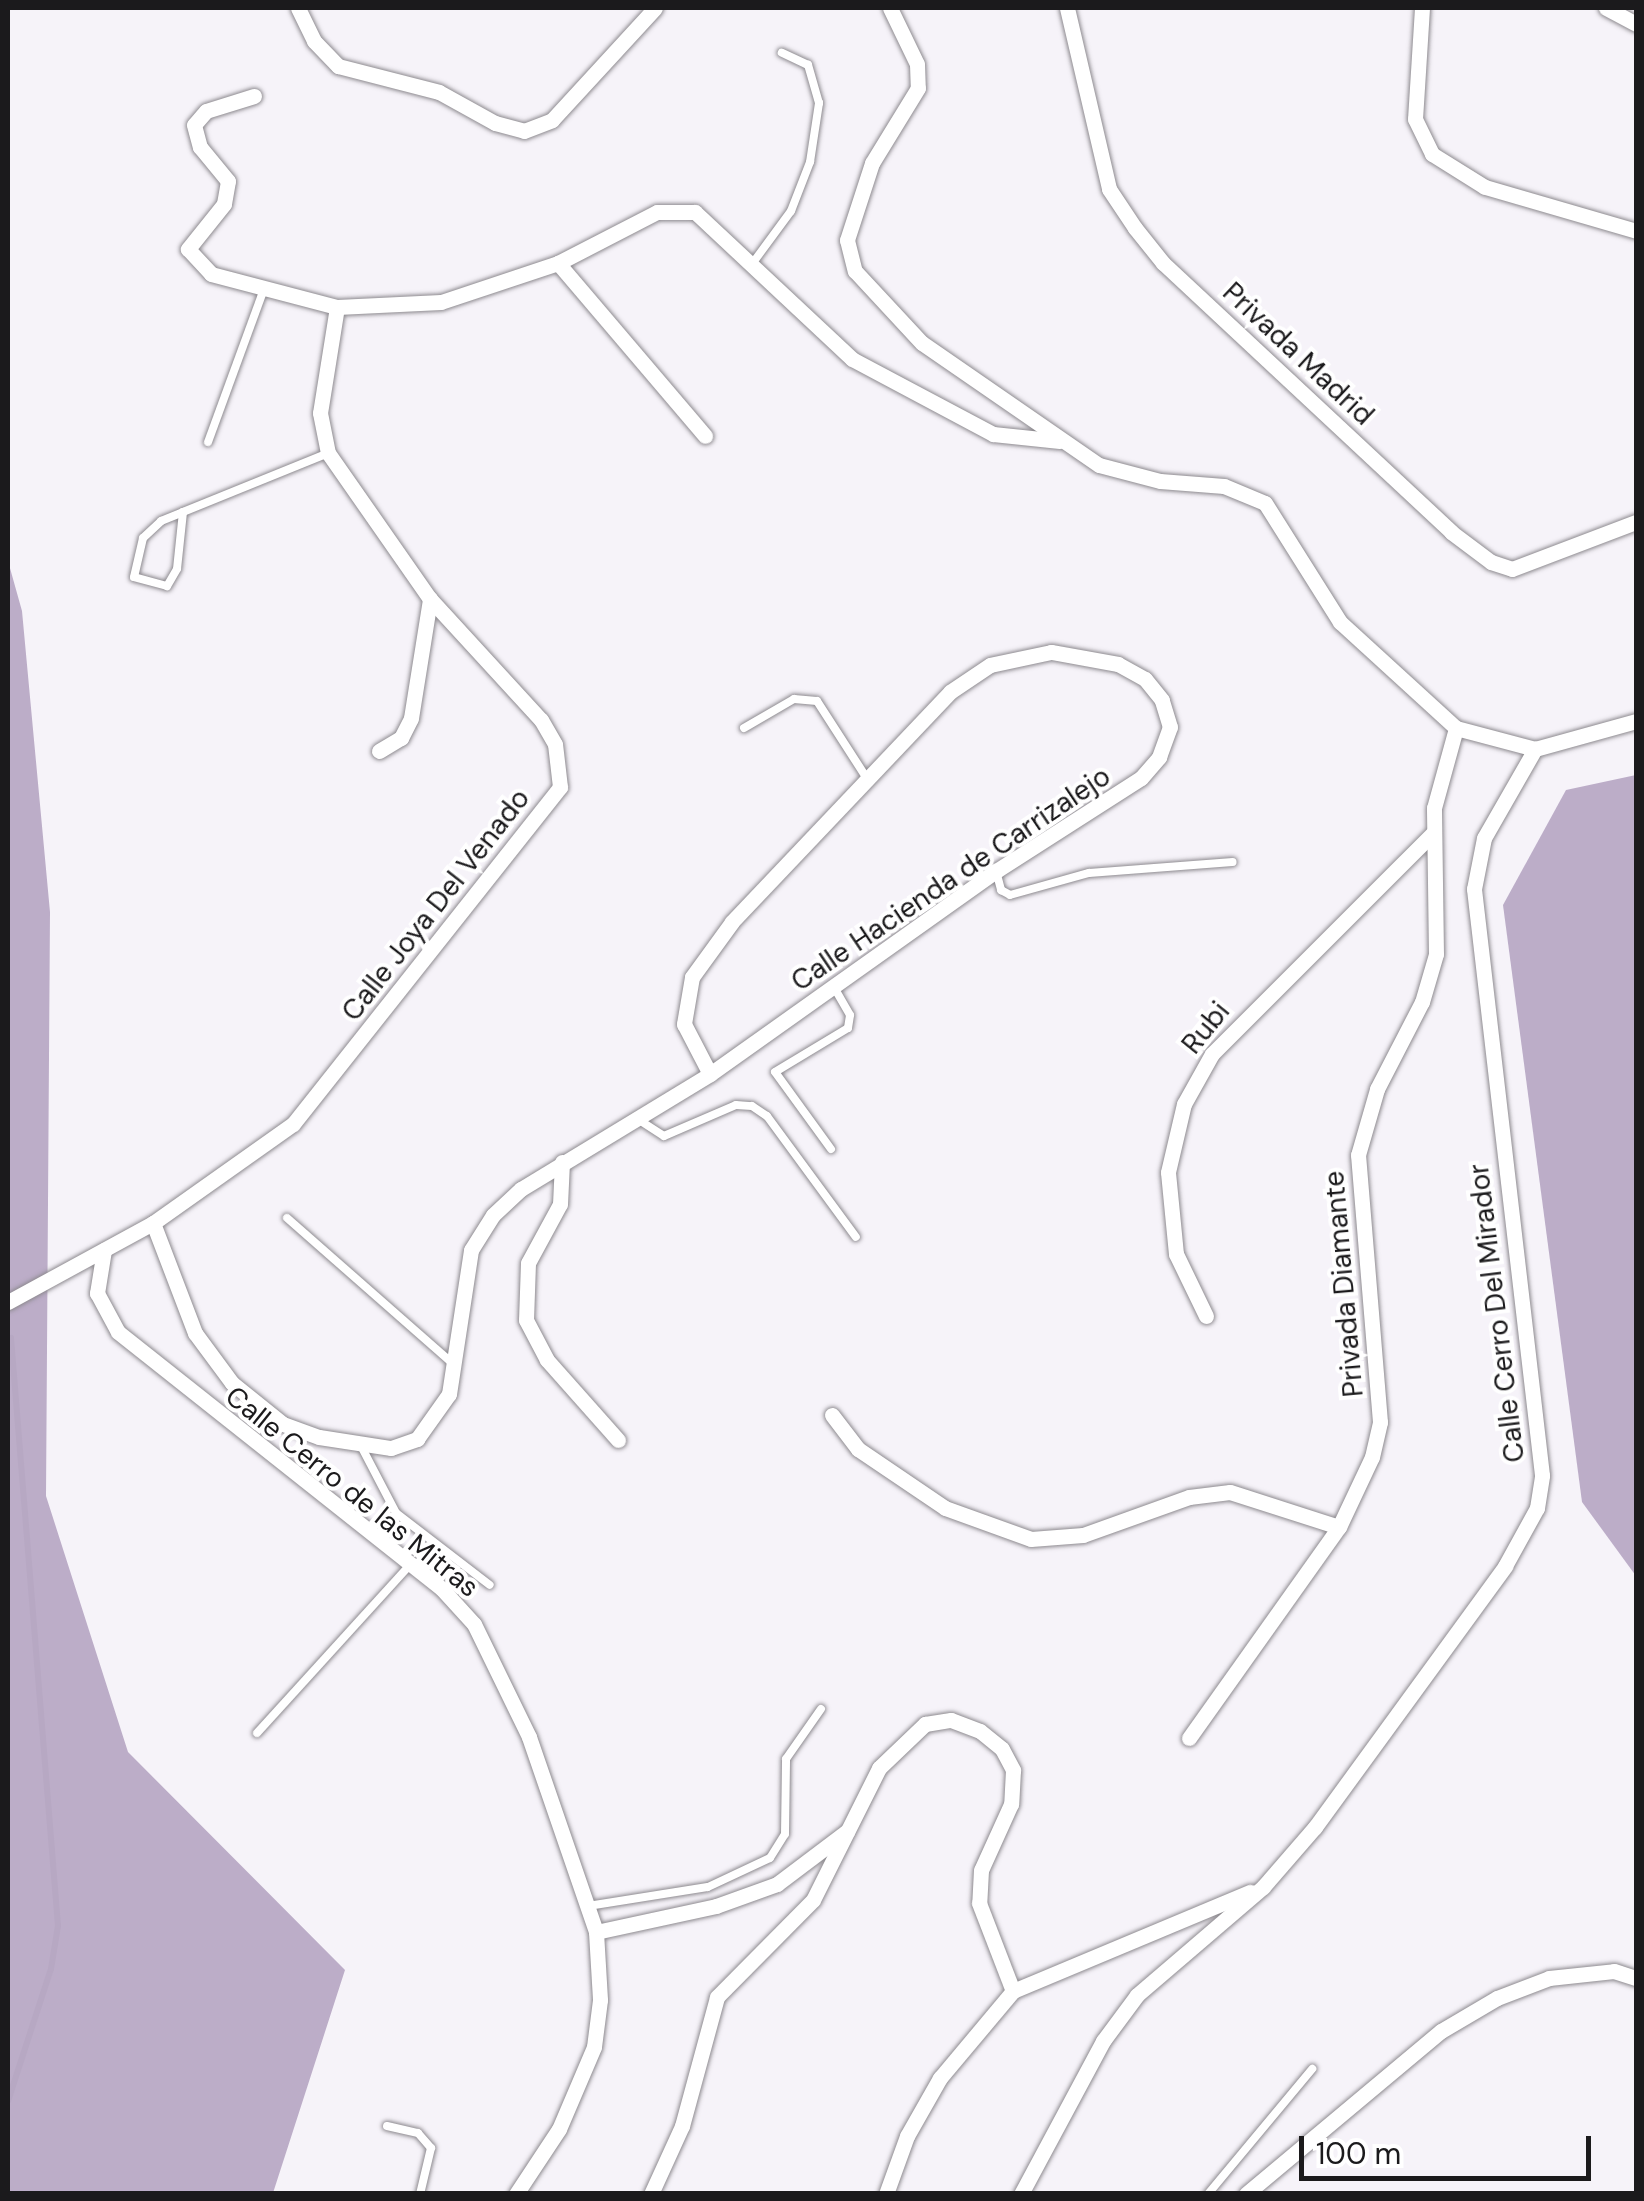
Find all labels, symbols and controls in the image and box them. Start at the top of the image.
street label: Privada Madrid [1216,276,1380,432]
street label: Calle Hacienda de Carrizalejo [785,759,1117,999]
street label: Calle Joya Del Venado [335,782,537,1028]
street label: Rubi [1175,995,1237,1061]
street label: Calle Cerro Del Mirador [1462,1162,1532,1464]
street label: Privada Diamante [1317,1170,1371,1398]
street label: Calle Cerro de las Mitras [219,1379,485,1605]
scale bar [1304,2116,1596,2178]
text: 100 m [1316,2134,1401,2173]

